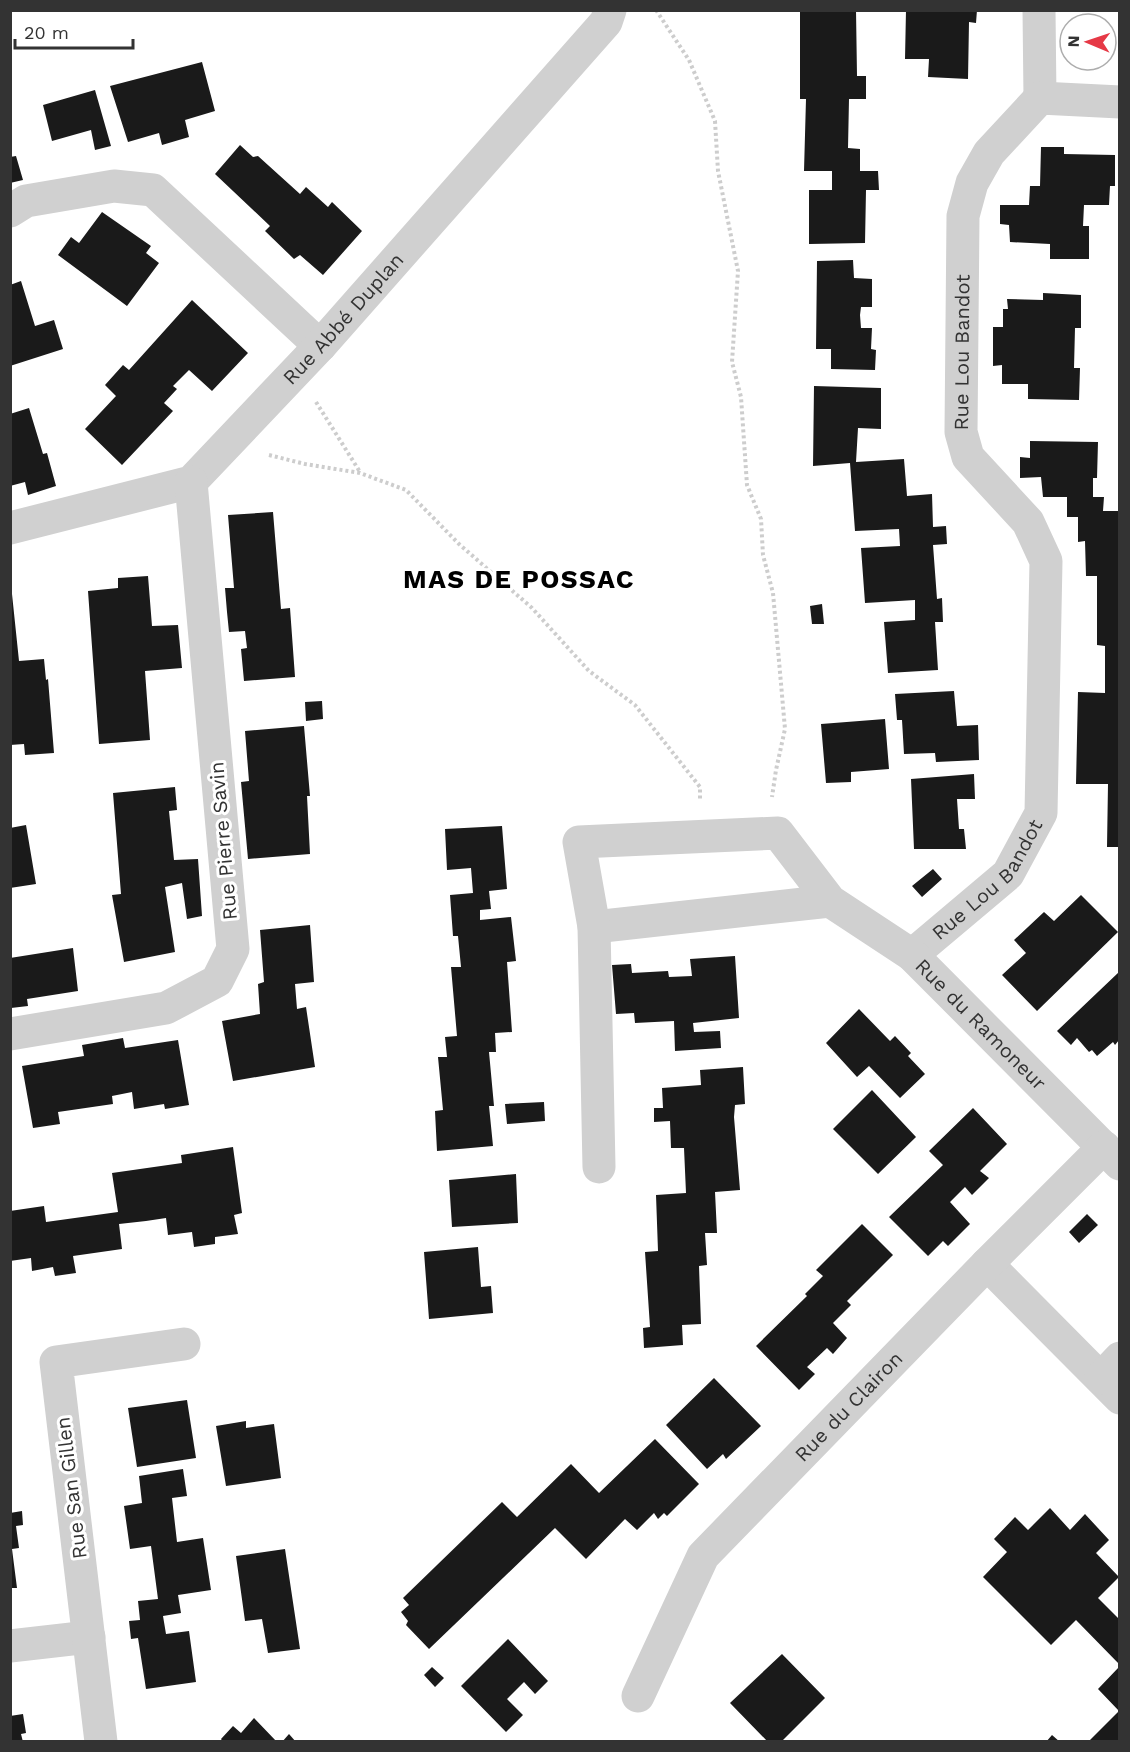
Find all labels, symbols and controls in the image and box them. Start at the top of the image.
scale bar [15,12,134,50]
north arrow [1058,12,1118,72]
text: 20 m [24,22,69,43]
text: N [1064,35,1083,48]
street label: Rue Abbé Duplan [278,248,409,390]
street label: Rue Lou Bandot [949,274,974,431]
district label: MAS DE POSSAC [403,564,635,594]
street label: Rue Pierre Savin [204,761,242,921]
street label: Rue Lou Bandot [927,815,1048,945]
street label: Rue du Ramoneur [910,953,1051,1095]
street label: Rue du Clairon [790,1346,907,1467]
street label: Rue San Gillen [50,1416,92,1560]

